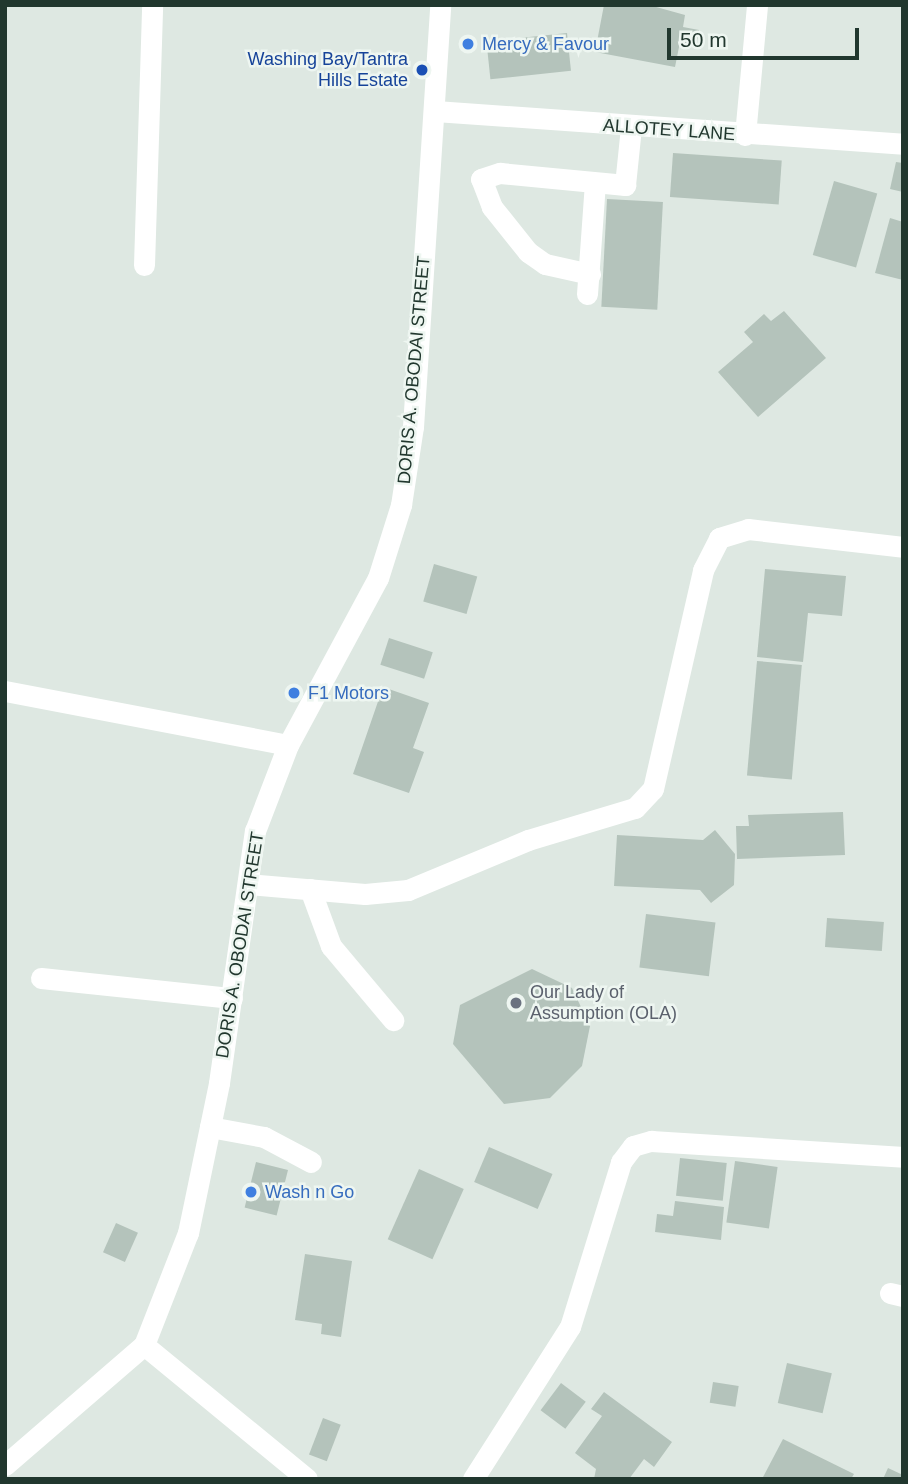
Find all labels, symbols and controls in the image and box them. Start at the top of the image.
scale bar [670,14,862,58]
text: 50 m [680,28,727,51]
place label: Mercy & Favour [482,33,609,55]
marker: Mercy & Favour [460,36,476,52]
place label: Washing Bay/Tantra Hills Estate [248,49,408,92]
marker: Washing Bay/Tantra Hills Estate [414,62,430,78]
street label: ALLOTEY LANE [602,115,736,145]
street label: DORIS A. OBODAI STREET [393,254,435,486]
place label: F1 Motors [308,682,389,704]
marker: F1 Motors [286,685,302,701]
street label: DORIS A. OBODAI STREET [211,830,269,1060]
place label: Our Lady of Assumption (OLA) [530,982,677,1024]
marker: Our Lady of Assumption (OLA) [508,995,524,1011]
place label: Wash n Go [265,1181,354,1203]
marker: Wash n Go [243,1184,259,1200]

